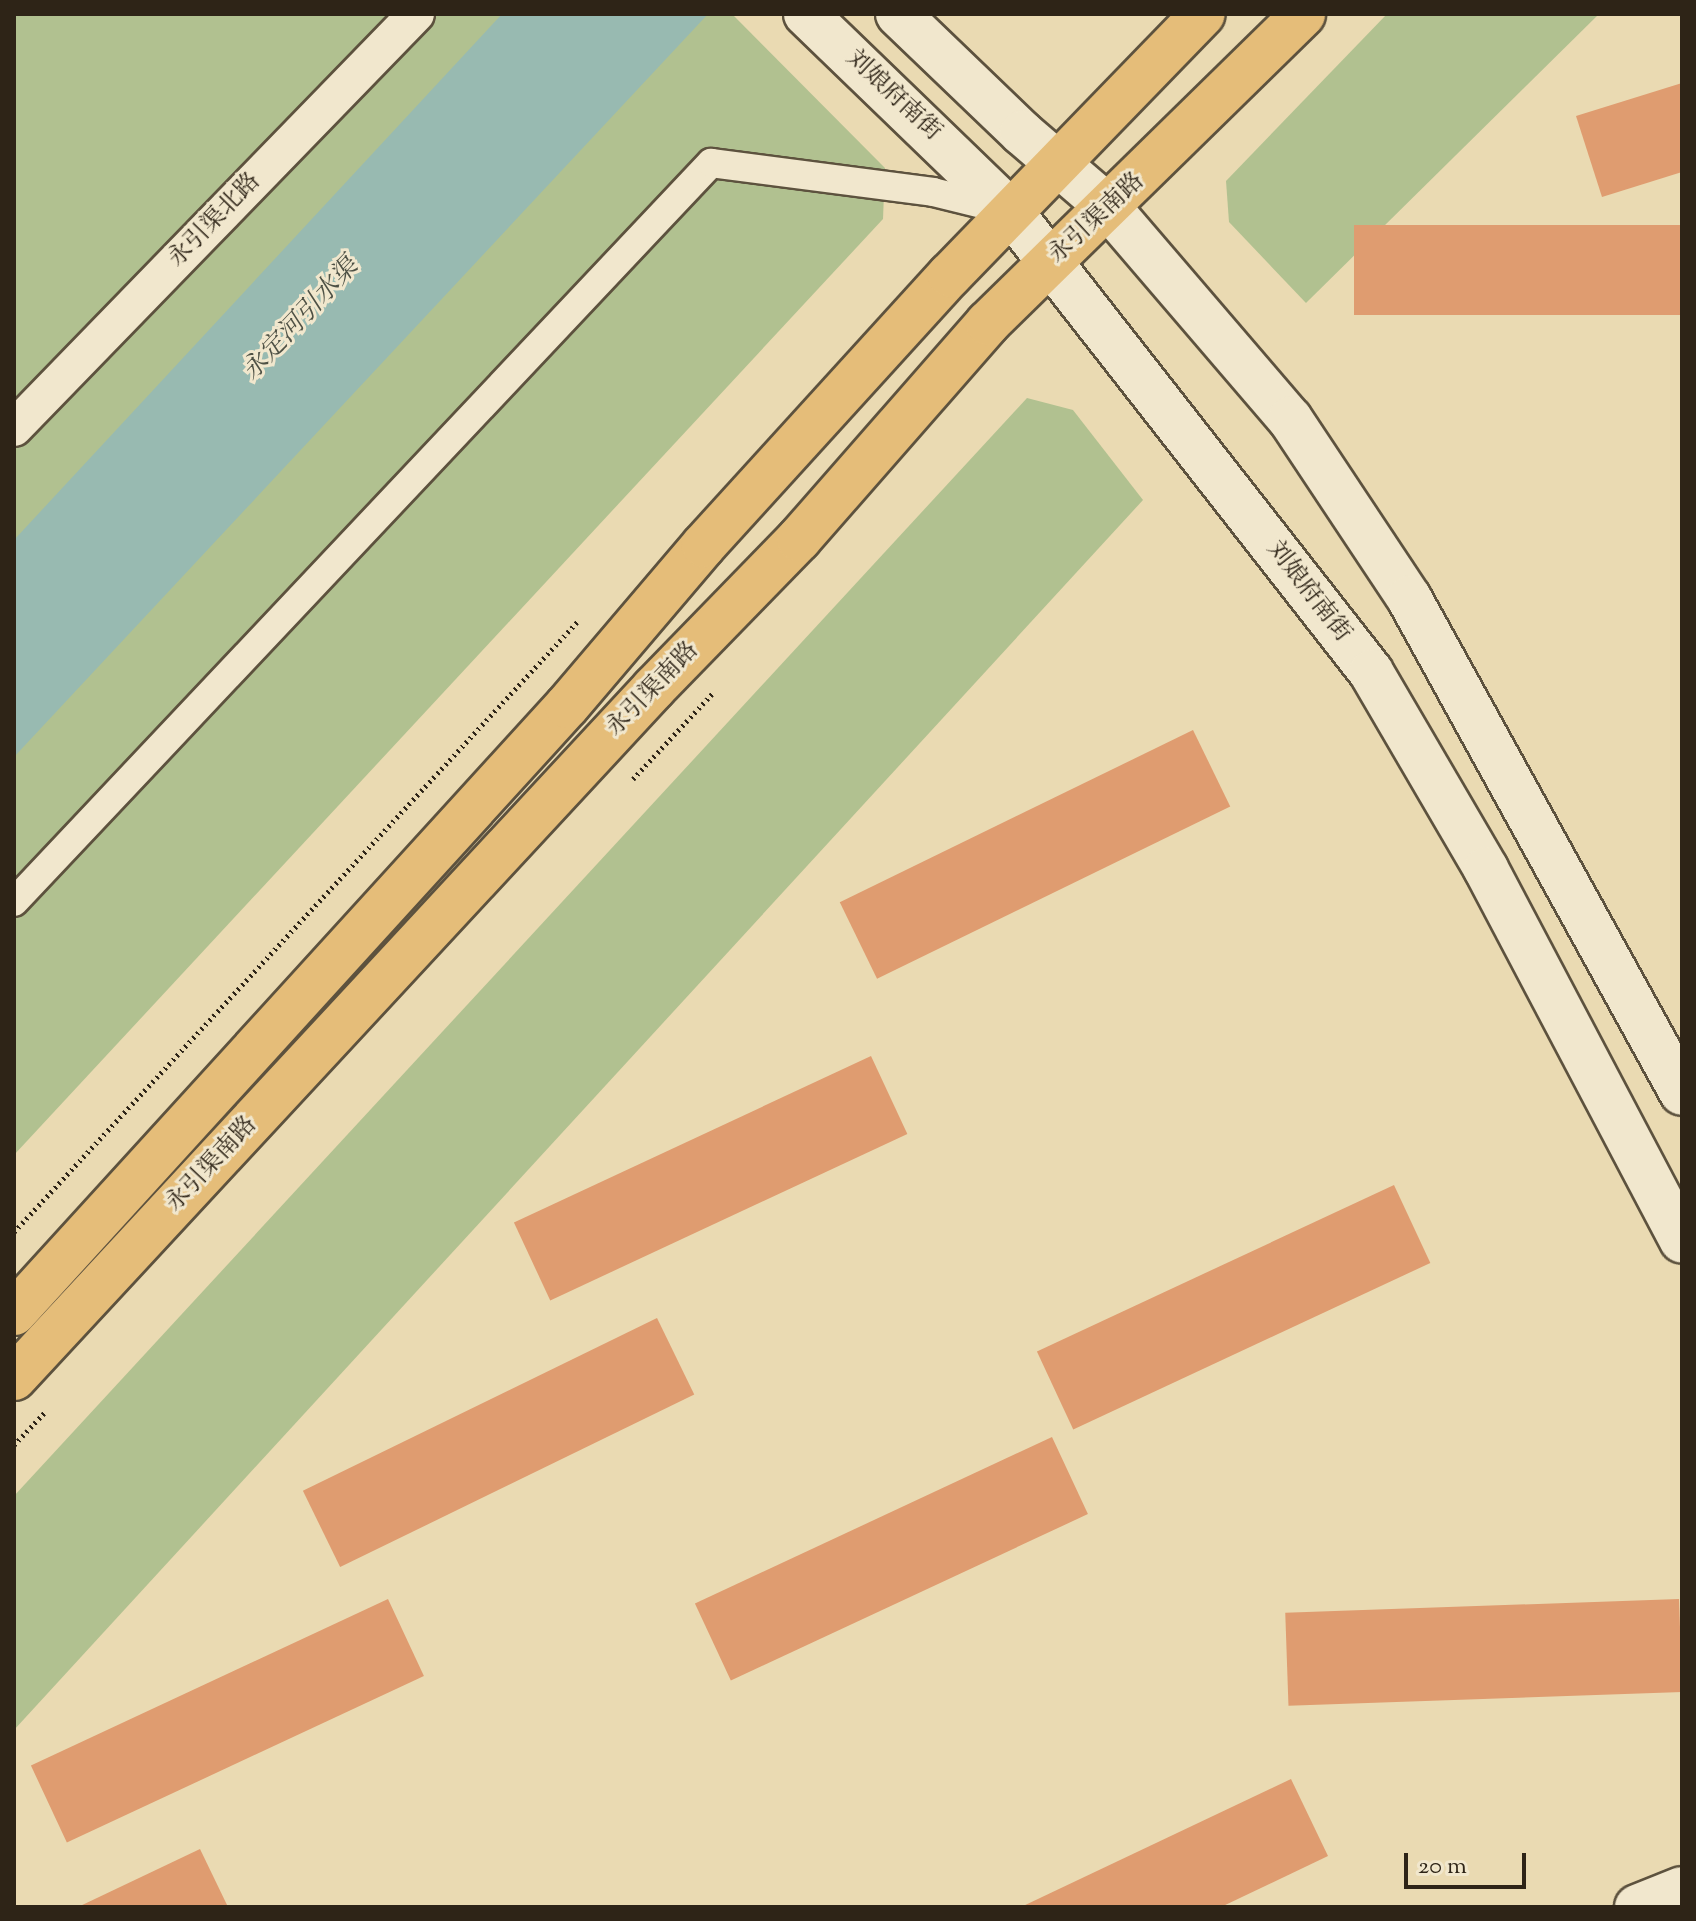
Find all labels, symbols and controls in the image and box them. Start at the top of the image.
street label: 刘娘府南街 [839,45,947,147]
street label: 永引渠北路 [163,168,267,274]
street label: 永引渠南路 [1043,168,1151,270]
water label: 永定河引水渠 [236,252,366,388]
street label: 刘娘府南街 [1260,536,1356,648]
street label: 永引渠南路 [601,637,705,743]
street label: 永引渠南路 [161,1111,263,1219]
scale bar [1408,1837,1530,1887]
text: 20 m [1418,1850,1467,1884]

